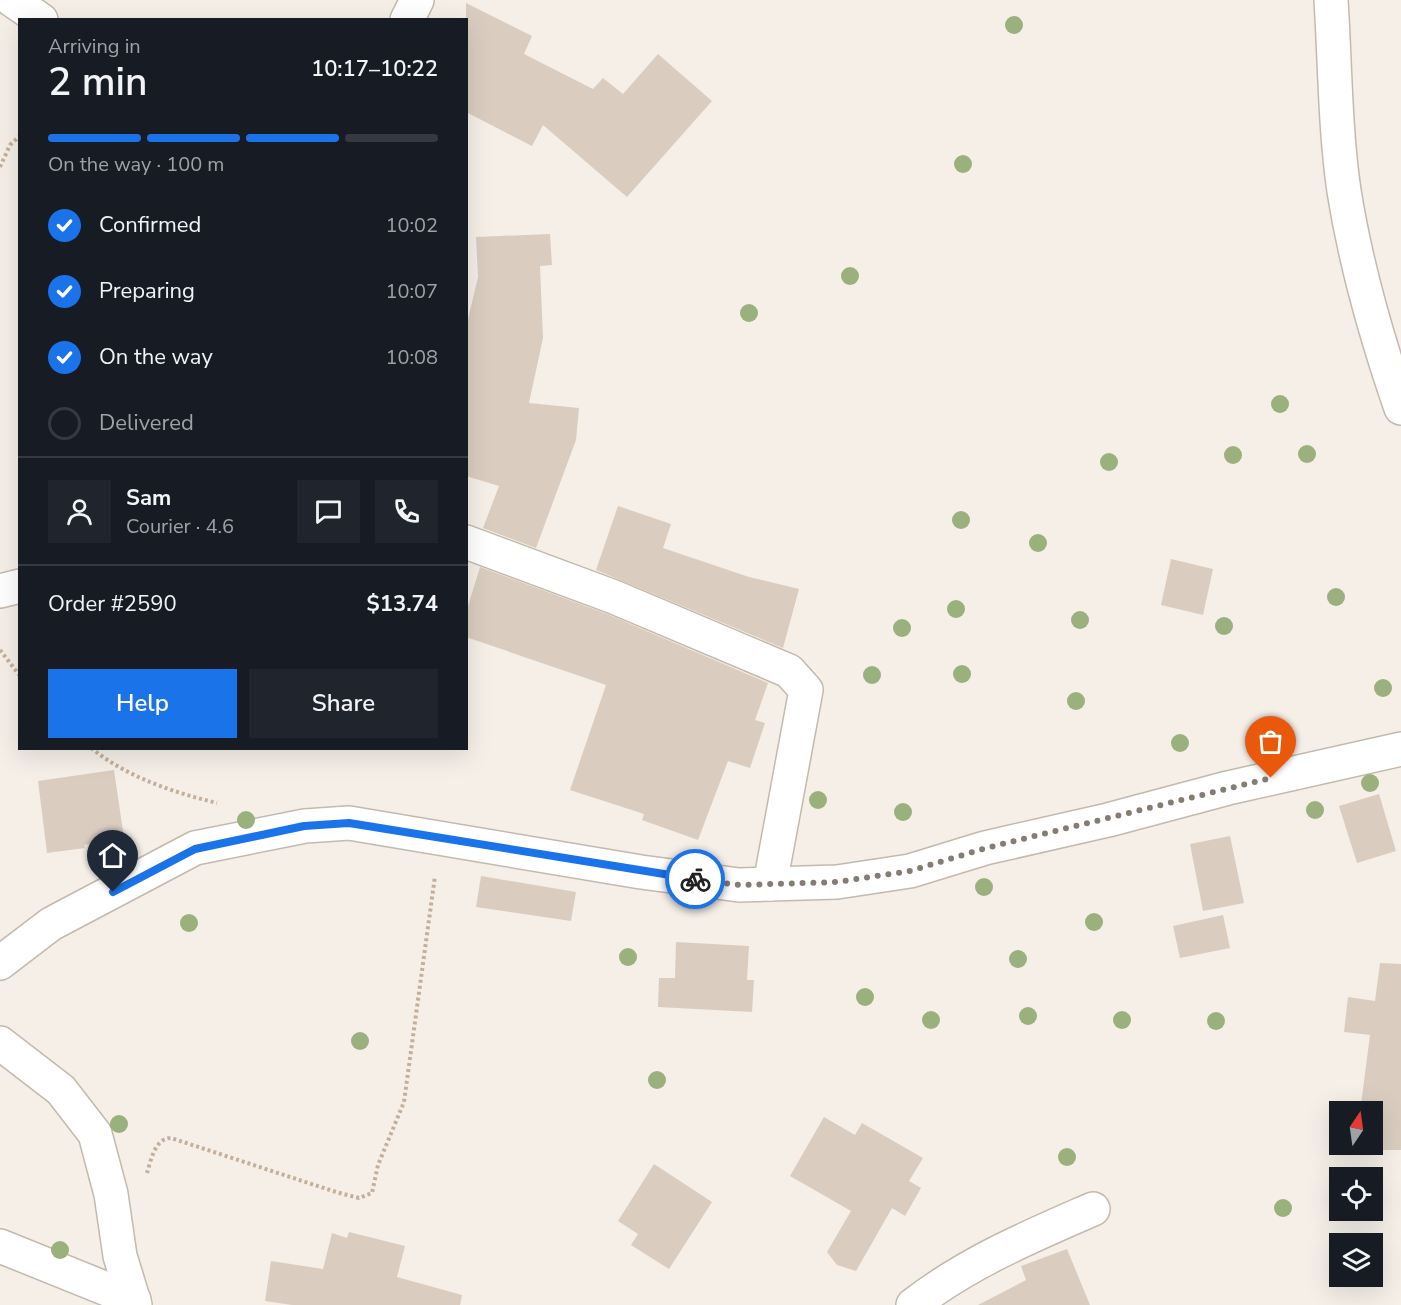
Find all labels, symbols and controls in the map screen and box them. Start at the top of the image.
text: Arriving in [48,33,141,60]
text: 10:17–10:22 [311,54,438,84]
text: 2 min [48,56,147,109]
text: On the way · 100 m [48,151,224,178]
icon: check [48,209,81,242]
text: Confirmed [99,210,201,240]
text: 10:02 [385,212,438,239]
icon: check [48,275,81,308]
text: Preparing [99,276,195,306]
text: 10:07 [385,278,438,305]
icon: check [48,341,81,374]
text: On the way [99,342,213,372]
text: 10:08 [385,344,438,371]
text: Delivered [99,408,194,438]
button: person [48,480,111,543]
button: chat [297,480,360,543]
button: phone [375,480,438,543]
text: Sam [126,483,171,513]
text: Courier · 4.6 [126,513,234,540]
text: Order #2590 [48,589,177,619]
text: $13.74 [367,589,438,619]
button: Help [48,669,237,738]
button: Share [249,669,438,738]
pin [1245,716,1296,778]
icon: bag [1254,725,1287,758]
pin [87,830,138,892]
icon: home [96,839,129,872]
courier [665,849,725,909]
icon: bike [679,863,712,896]
north arrow [1329,1101,1383,1155]
map controls [1329,1101,1383,1287]
button: locate [1329,1167,1383,1221]
button: layers [1329,1233,1383,1287]

